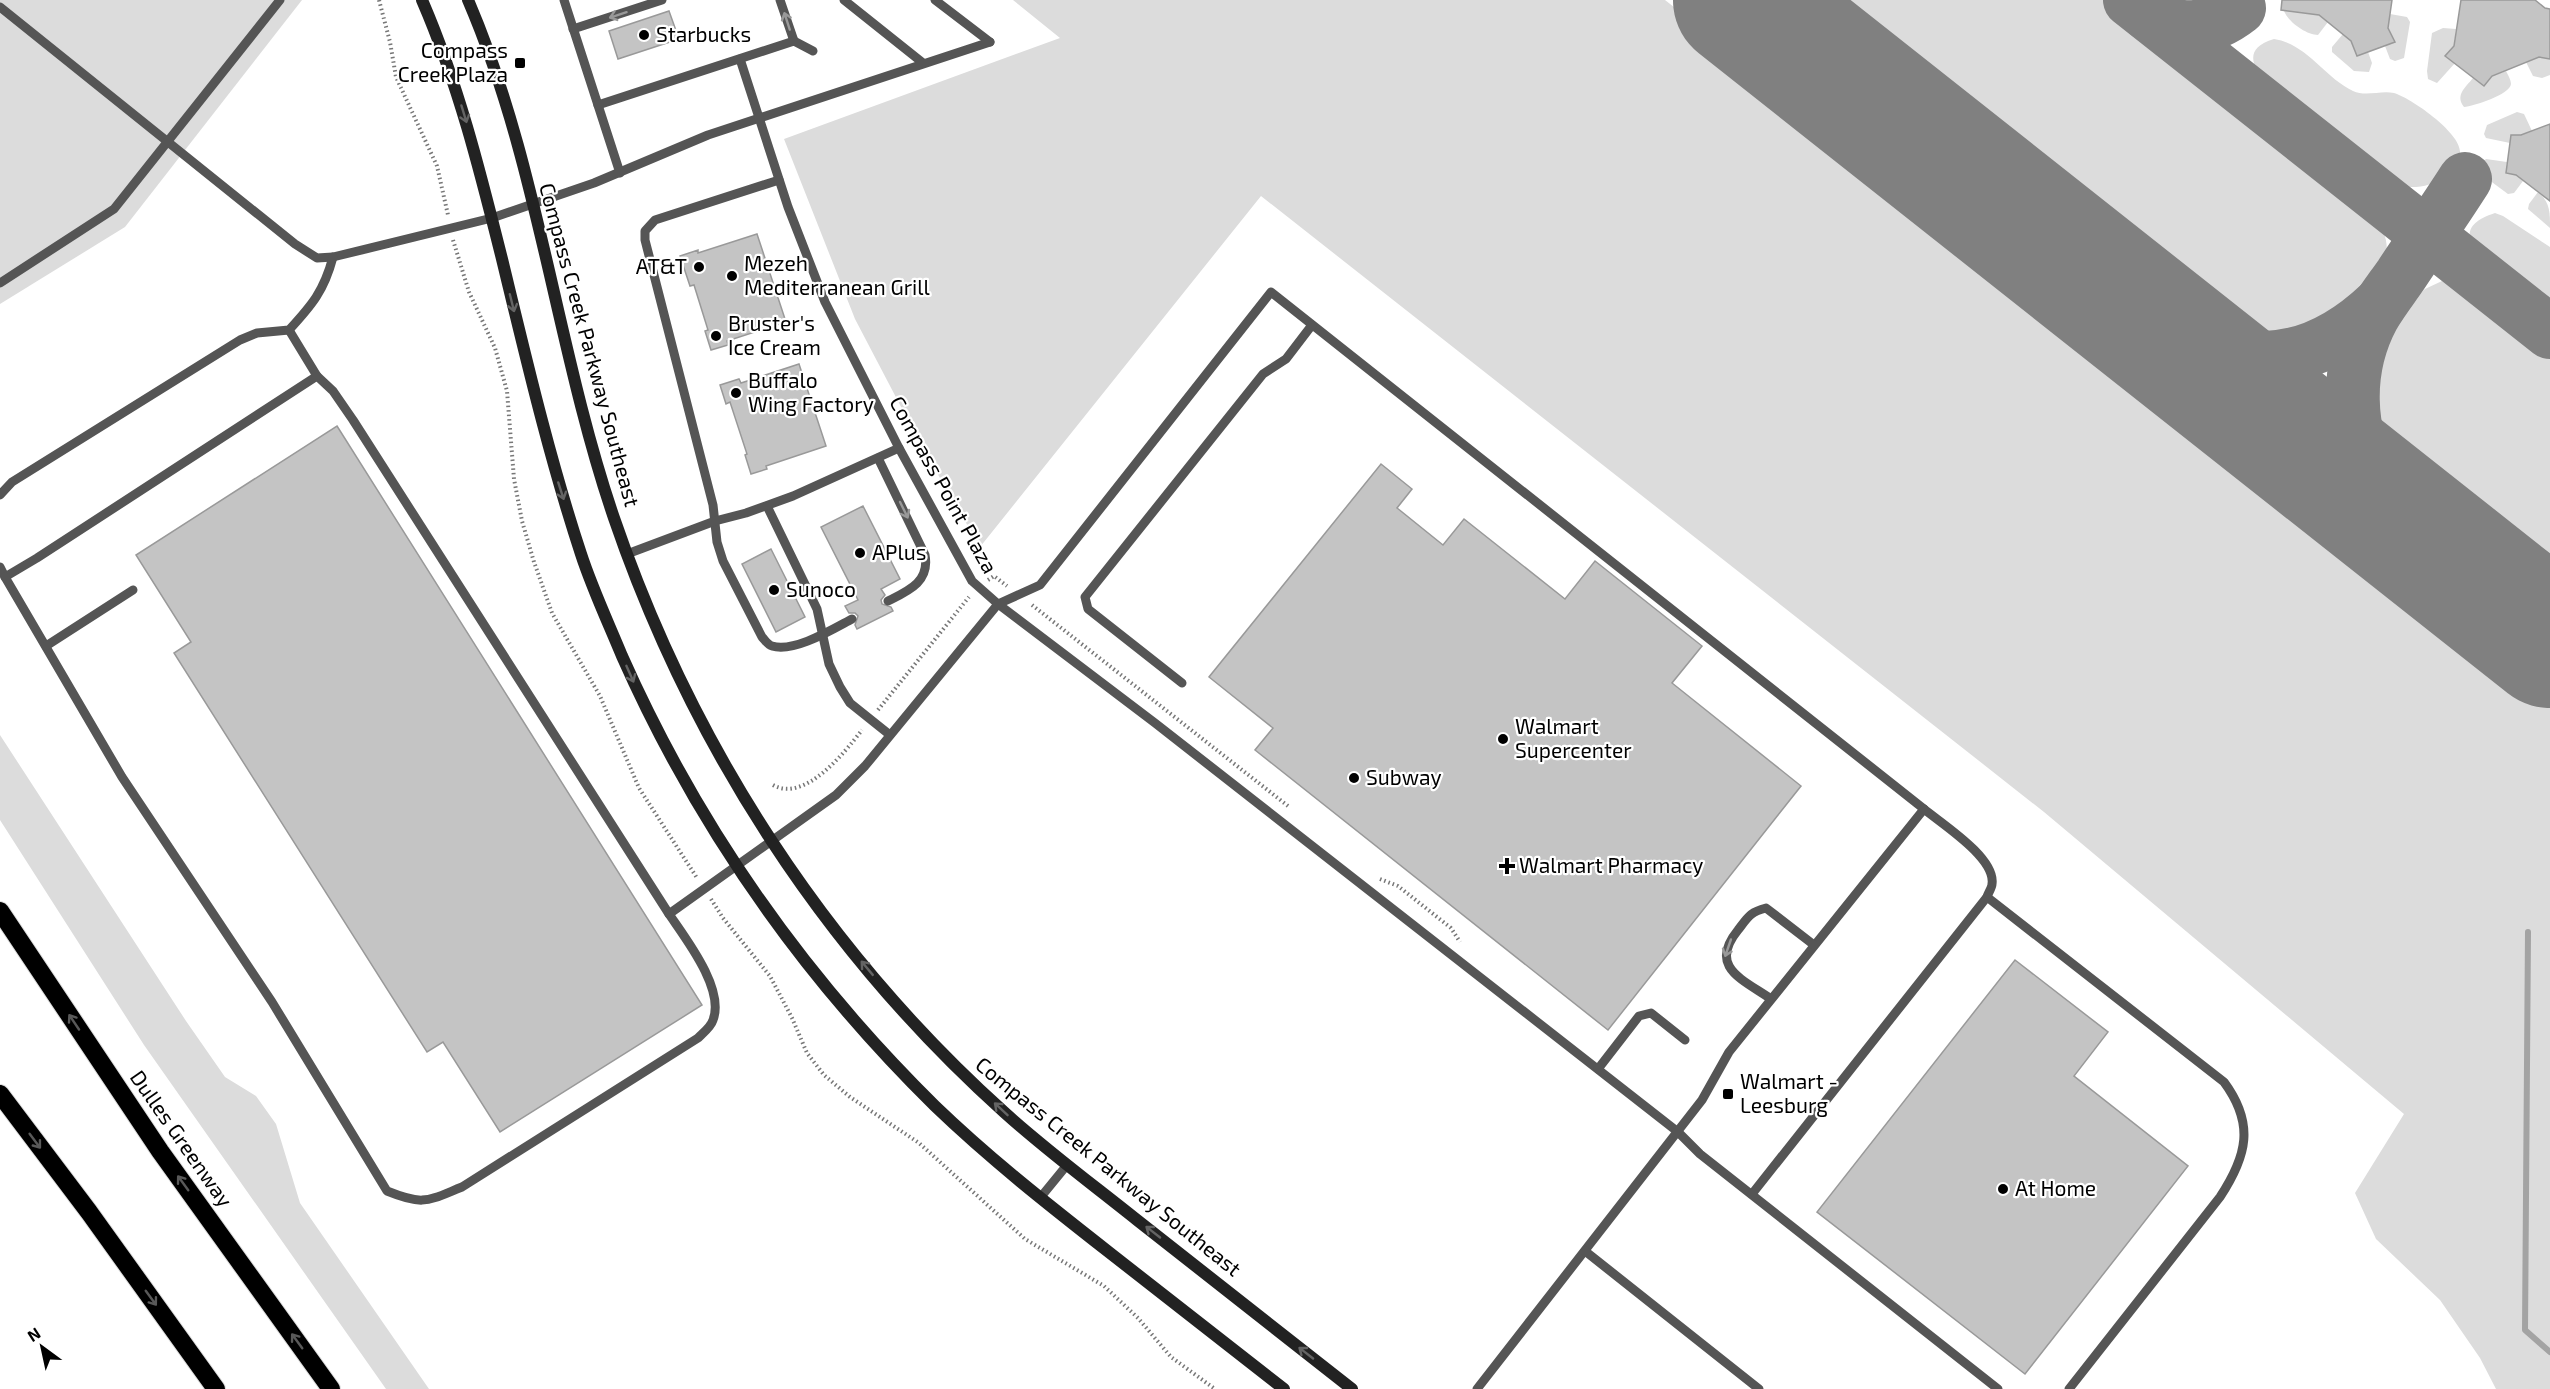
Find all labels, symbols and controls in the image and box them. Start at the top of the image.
one-way arrow [609,10,628,21]
one-way arrow [781,12,792,31]
place label: Starbucks [656,21,751,46]
marker: Starbucks [637,28,651,42]
place label: Compass Creek Plaza [398,37,508,86]
marker: Compass Creek Plaza [513,56,527,70]
one-way arrow [459,104,470,123]
street label: Compass Creek Parkway Southeast [535,180,646,509]
place label: Mezeh Mediterranean Grill [744,250,931,299]
place label: AT&T [636,253,687,278]
marker: AT&T [692,260,706,274]
marker: Mezeh Mediterranean Grill [725,269,739,283]
one-way arrow [507,293,519,312]
place label: Bruster's Ice Cream [728,310,821,359]
marker: Bruster's Ice Cream [709,329,723,343]
place label: Buffalo Wing Factory [748,367,874,416]
marker: Buffalo Wing Factory [729,386,743,400]
street label: Compass Point Plaza [885,391,1003,577]
one-way arrow [556,482,567,501]
one-way arrow [898,501,910,519]
place label: APlus [872,539,926,564]
marker: APlus [853,546,867,560]
place label: Sunoco [786,576,856,601]
marker: Sunoco [767,583,781,597]
one-way arrow [625,664,637,682]
place label: Walmart Supercenter [1515,713,1632,762]
marker: Walmart Supercenter [1496,732,1510,746]
place label: Subway [1366,764,1442,789]
marker: Subway [1347,771,1361,785]
place label: Walmart Pharmacy [1519,852,1703,877]
marker: Walmart Pharmacy [1500,859,1514,873]
one-way arrow [1722,938,1733,957]
one-way arrow [860,960,873,976]
one-way arrow [68,1014,80,1031]
street label: Compass Creek Parkway Southeast [971,1051,1247,1281]
street label: Dulles Greenway [126,1065,239,1211]
place label: Walmart - Leesburg [1740,1068,1838,1117]
marker: Walmart - Leesburg [1721,1087,1735,1101]
one-way arrow [994,1102,1009,1116]
one-way arrow [29,1132,42,1148]
place label: At Home [2015,1175,2096,1200]
one-way arrow [177,1176,190,1192]
marker: At Home [1996,1182,2010,1196]
one-way arrow [1145,1226,1161,1238]
one-way arrow [145,1289,157,1305]
north arrow [12,1317,72,1377]
text: N [24,1323,44,1345]
one-way arrow [291,1334,303,1350]
one-way arrow [1298,1346,1314,1359]

